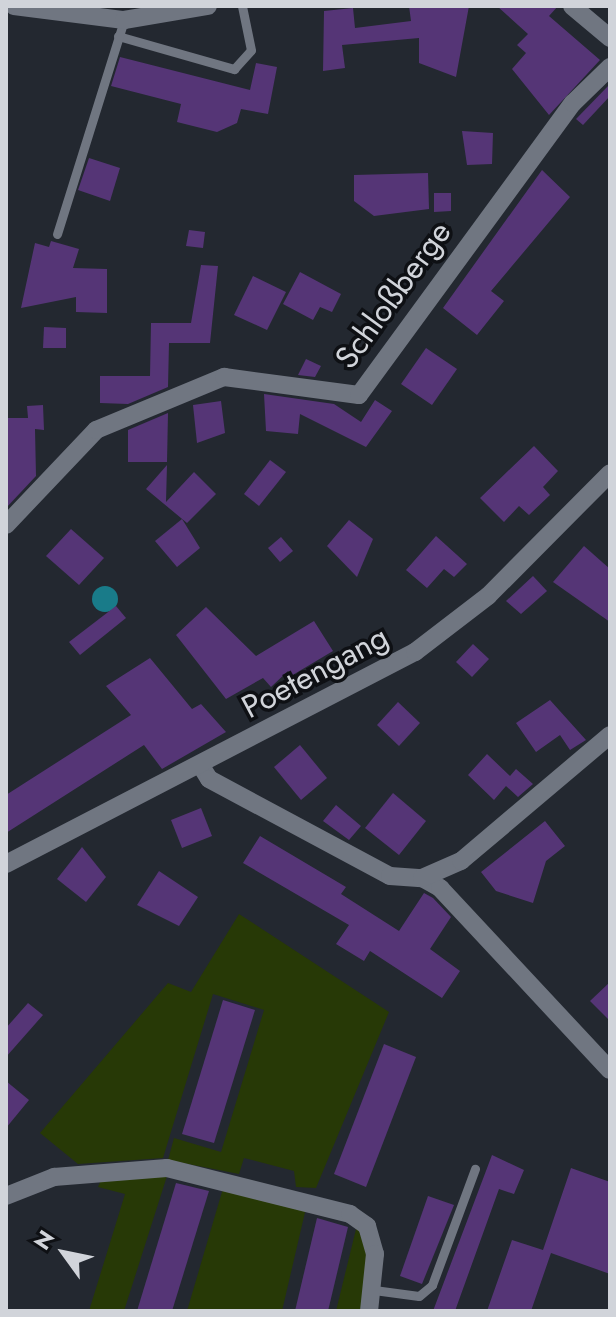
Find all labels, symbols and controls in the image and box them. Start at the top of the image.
street label: Schloßberge [327,214,459,376]
street label: Poetengang [235,617,395,727]
north arrow [24,1213,104,1293]
text: N [26,1224,62,1256]

